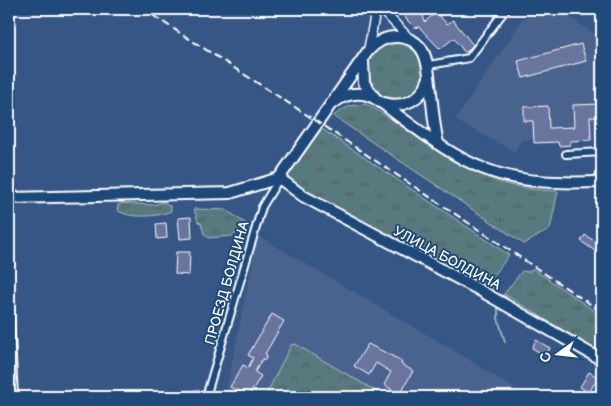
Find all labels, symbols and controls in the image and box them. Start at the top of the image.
street label: ПРОЕЗД БОЛДИНА [201,219,253,347]
street label: УЛИЦА БОЛДИНА [391,223,504,294]
north arrow [534,328,584,378]
text: С [536,350,555,364]

